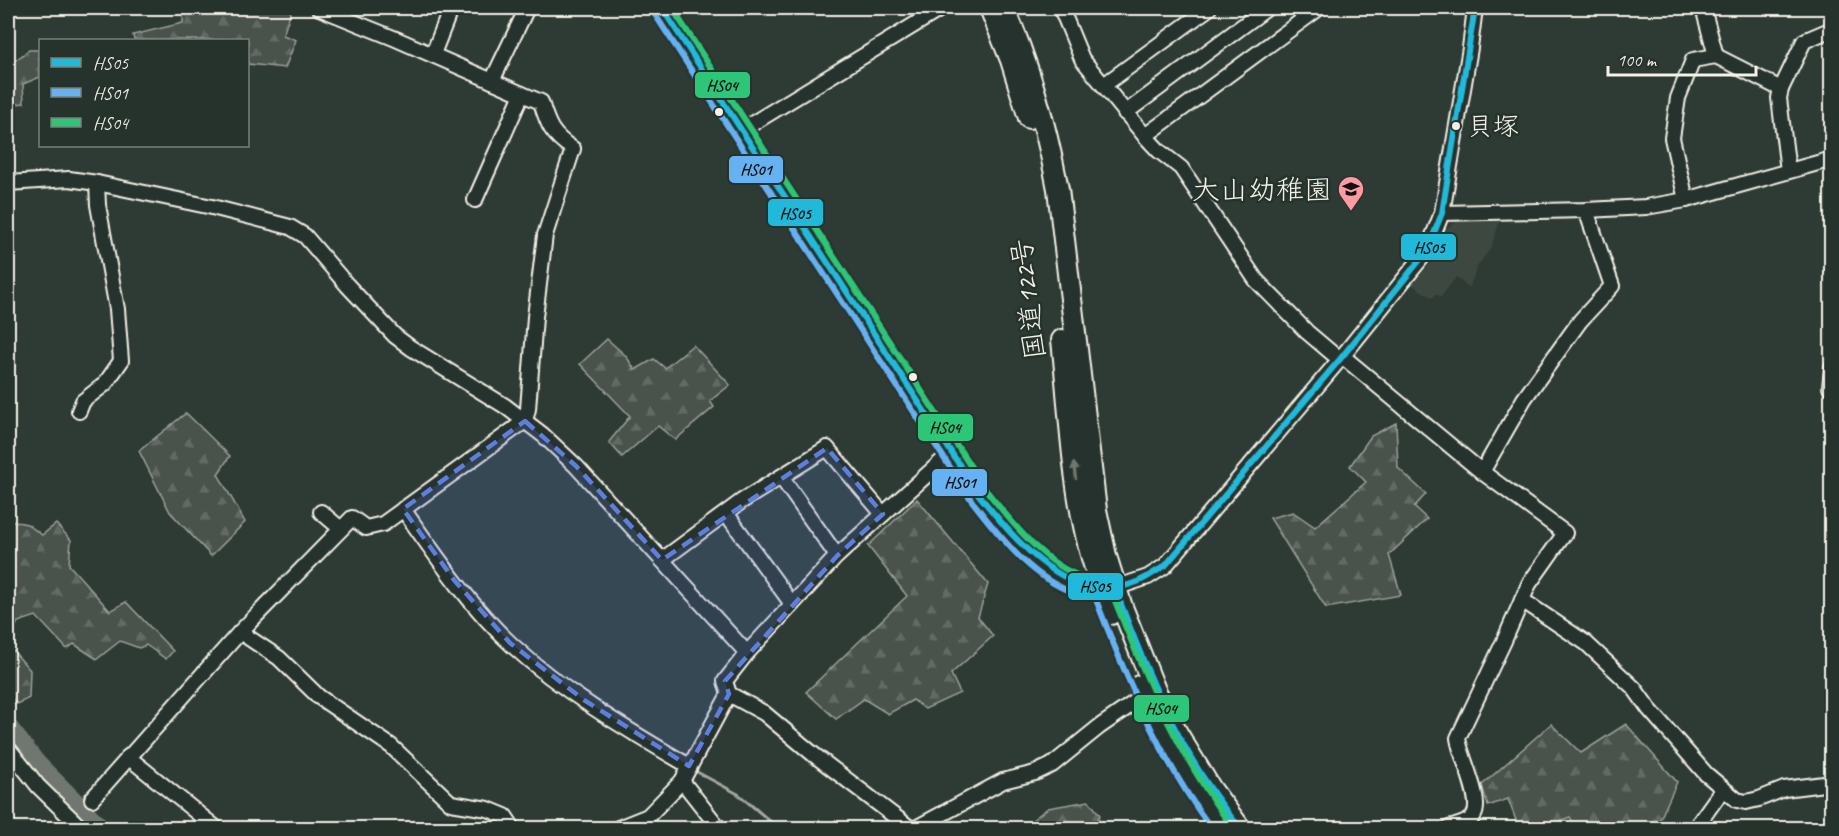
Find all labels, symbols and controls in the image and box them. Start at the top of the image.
legend [39,39,249,147]
scale bar [1608,39,1756,77]
text: 100 m [1617,49,1658,71]
text: HS05 [93,52,129,74]
line badge: HS04 [694,71,751,99]
text: HS04 [706,76,740,96]
text: HS01 [93,82,129,104]
unlabelled marker [713,106,725,118]
place label: 貝塚 [1467,110,1519,143]
text: HS04 [93,112,130,134]
marker: 貝塚 [1450,120,1462,132]
line badge: HS01 [728,155,784,184]
text: HS01 [740,160,774,180]
place label: 大山幼稚園 [1192,172,1332,207]
school or university icon: 大山幼稚園 [1336,174,1366,212]
line badge: HS05 [767,198,824,227]
text: HS05 [779,204,813,224]
line badge: HS05 [1400,233,1457,261]
street label: 国道122号 [1003,236,1053,362]
text: HS05 [1413,238,1447,258]
unlabelled marker [907,371,919,383]
line badge: HS04 [917,413,974,442]
text: HS04 [929,418,963,438]
one-way arrow [1070,462,1080,481]
line badge: HS01 [931,468,988,497]
text: HS01 [944,473,978,493]
line badge: HS05 [1067,572,1124,601]
text: HS05 [1079,577,1113,597]
line badge: HS04 [1133,694,1190,723]
text: HS04 [1145,699,1179,719]

